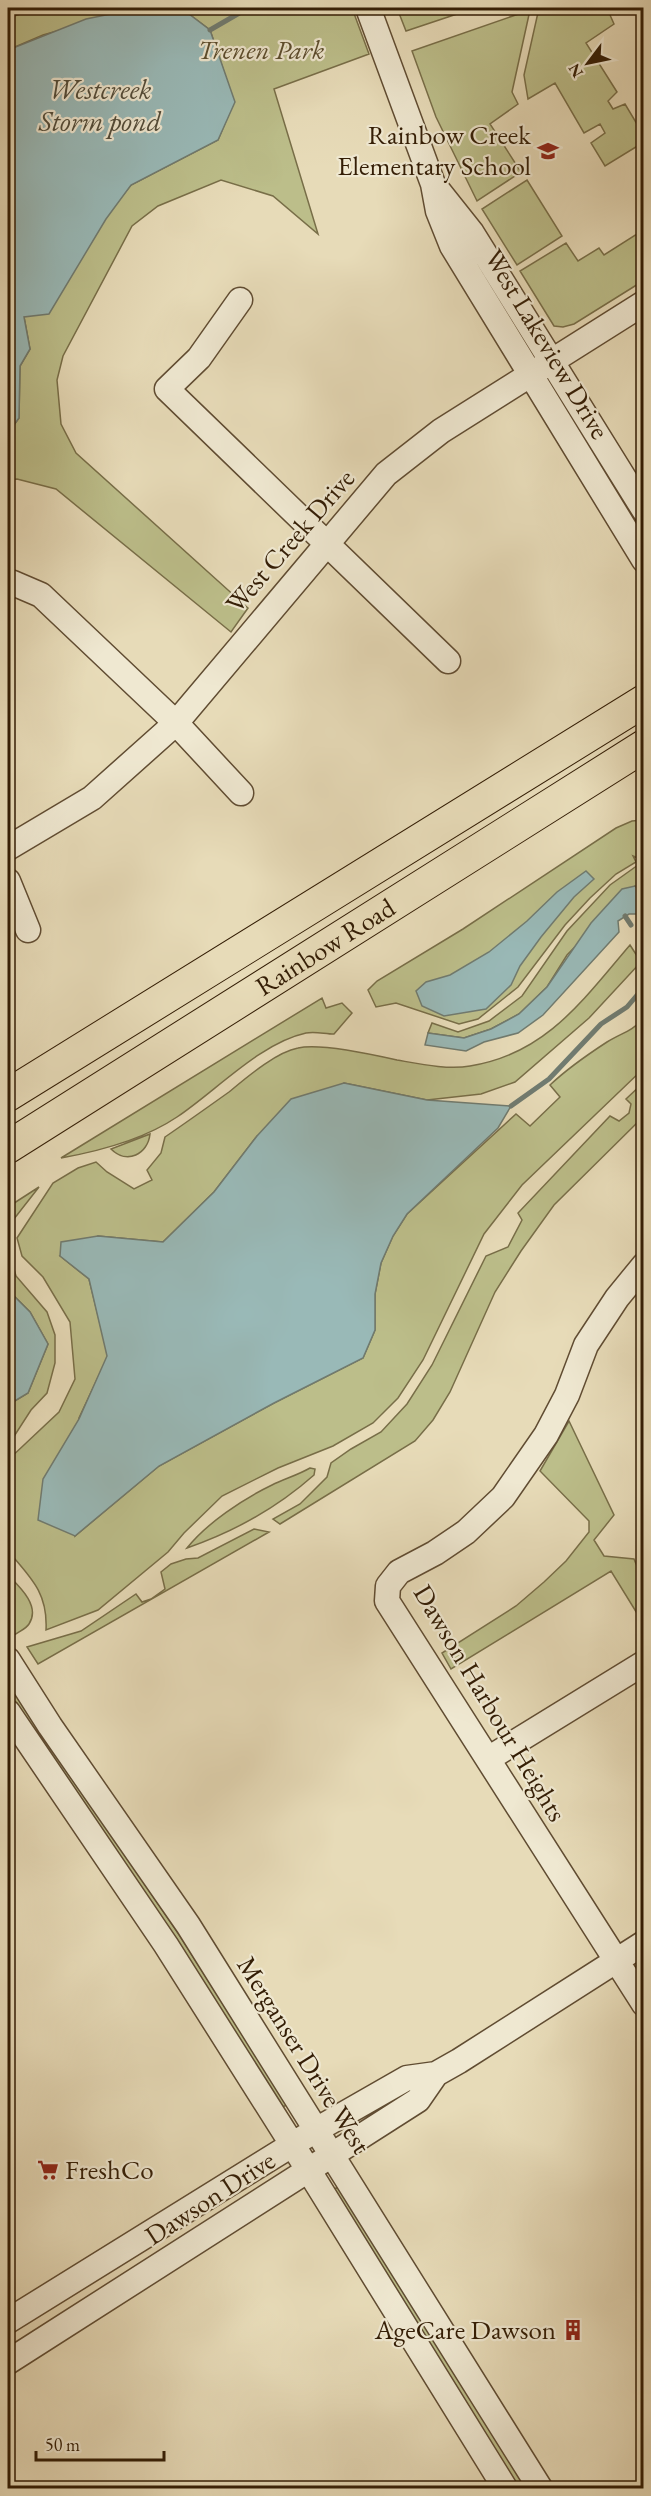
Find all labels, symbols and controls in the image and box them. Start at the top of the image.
park label: Trenen Park [198,32,324,67]
north arrow [558,33,618,93]
text: N [563,60,588,82]
water label: Westcreek Storm pond [38,71,162,139]
place label: Rainbow Creek Elementary School [337,117,531,183]
school or university icon: Rainbow Creek Elementary School [536,139,560,163]
street label: West Lakeview Drive [477,242,618,445]
street label: West Creek Drive [217,461,362,620]
street label: Rainbow Road [249,889,401,1004]
street label: Dawson Harbour Heights [406,1578,575,1828]
street label: Merganser Drive West [230,1949,380,2161]
street label: Dawson Drive [138,2142,282,2253]
place label: FreshCo [65,2152,154,2187]
supermarket icon: FreshCo [36,2158,60,2182]
place label: AgeCare Dawson [374,2312,556,2347]
building icon: AgeCare Dawson [561,2318,585,2342]
scale bar [36,2424,164,2462]
text: 50 m [45,2433,80,2456]

